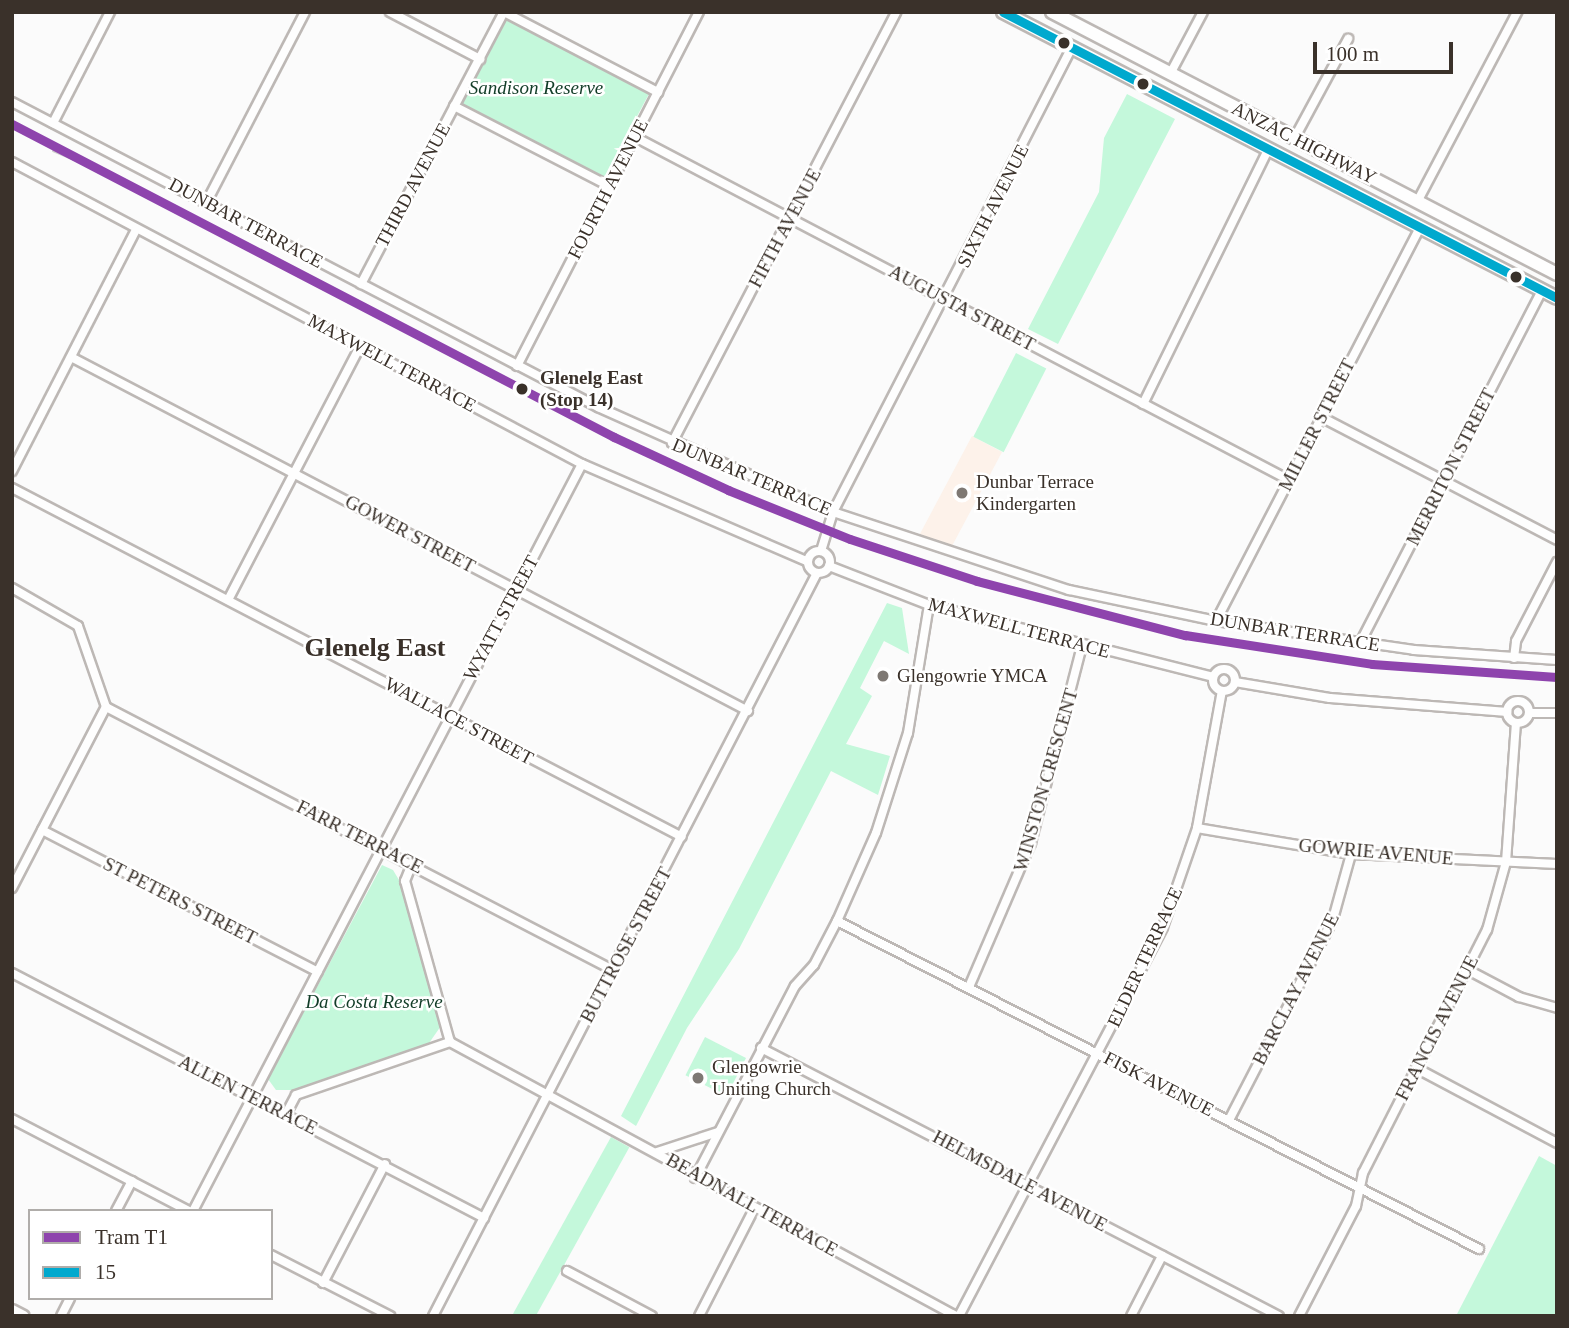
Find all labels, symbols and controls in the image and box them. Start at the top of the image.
scale bar [1317,28,1457,72]
unlabelled marker [1057,36,1071,50]
text: 100 m [1326,42,1379,66]
park label: Sandison Reserve [469,77,603,99]
unlabelled marker [1136,77,1150,91]
street label: ANZAC HIGHWAY [1228,97,1380,189]
street label: FOURTH AVENUE [563,115,653,263]
street label: THIRD AVENUE [370,119,456,251]
street label: SIXTH AVENUE [952,140,1034,272]
street label: FIFTH AVENUE [744,164,826,292]
street label: DUNBAR TERRACE [165,173,327,273]
street label: AUGUSTA STREET [884,260,1040,356]
unlabelled marker [1509,270,1523,284]
street label: MAXWELL TERRACE [303,309,481,417]
street label: MILLER STREET [1274,355,1360,495]
place label: Glenelg East (Stop 14) [540,367,643,411]
marker: Glenelg East (Stop 14) [511,378,533,400]
street label: MERRITON STREET [1402,385,1500,549]
street label: DUNBAR TERRACE [669,433,835,521]
place label: Dunbar Terrace Kindergarten [976,471,1094,515]
marker: Dunbar Terrace Kindergarten [954,485,970,501]
street label: GOWER STREET [341,490,479,578]
street label: WYATT STREET [458,551,544,685]
street label: MAXWELL TERRACE [925,593,1113,663]
street label: DUNBAR TERRACE [1209,607,1381,657]
district label: Glenelg East [305,632,445,664]
place label: Glengowrie YMCA [897,665,1048,687]
marker: Glengowrie YMCA [875,668,891,684]
street label: WALLACE STREET [381,672,537,770]
street label: WINSTON CRESCENT [1009,686,1083,874]
street label: FARR TERRACE [293,795,427,879]
street label: GOWRIE AVENUE [1297,834,1455,870]
street label: ST PETERS STREET [99,852,261,950]
street label: BUTTROSE STREET [575,863,677,1027]
street label: ELDER TERRACE [1102,883,1188,1031]
street label: BARCLAY AVENUE [1247,908,1345,1070]
street label: FRANCIS AVENUE [1390,951,1484,1105]
park label: Da Costa Reserve [305,991,443,1013]
street label: FISK AVENUE [1100,1046,1218,1122]
street label: ALLEN TERRACE [174,1050,322,1140]
place label: Glengowrie Uniting Church [712,1056,831,1100]
marker: Glengowrie Uniting Church [690,1070,706,1086]
street label: HELMSDALE AVENUE [928,1125,1112,1237]
street label: BEADNALL TERRACE [662,1148,842,1262]
legend [28,1209,273,1300]
text: Tram T1 [95,1225,168,1249]
text: 15 [95,1260,116,1284]

